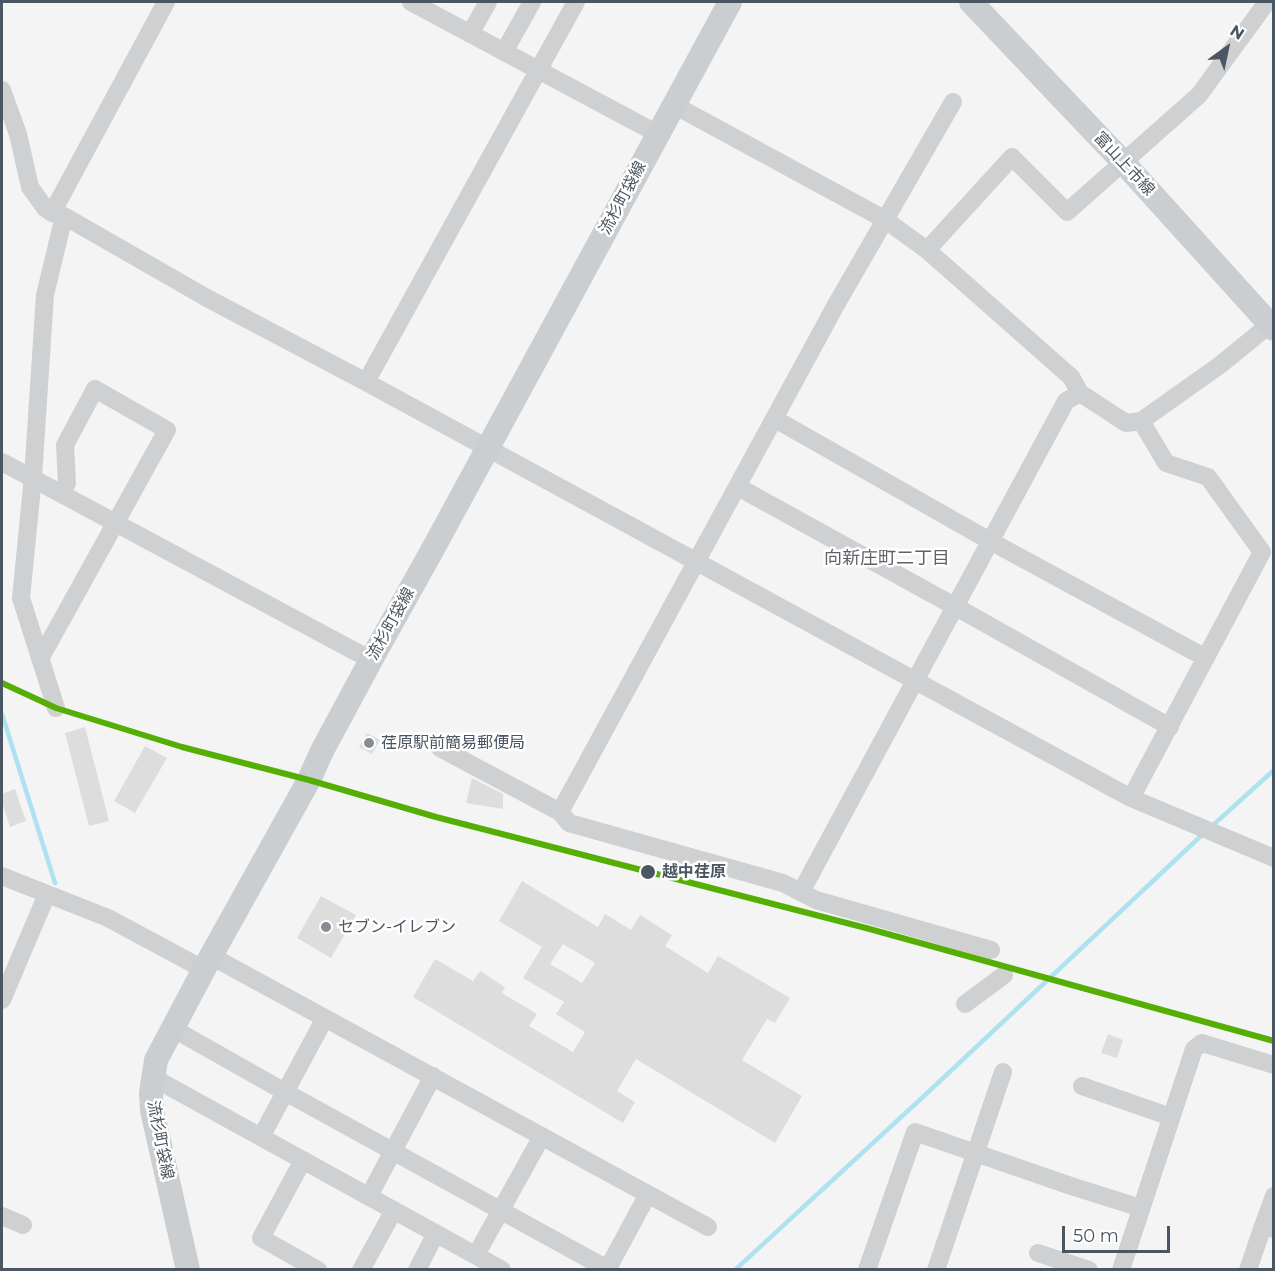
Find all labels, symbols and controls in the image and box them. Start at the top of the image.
north arrow [1197,18,1257,78]
text: N [1226,21,1248,44]
street label: 富山上市線 [1090,128,1158,200]
street label: 流杉町袋線 [596,158,650,238]
district label: 向新庄町二丁目 [824,548,950,570]
street label: 流杉町袋線 [363,584,419,664]
place label: 荏原駅前簡易郵便局 [381,733,525,753]
marker: 荏原駅前簡易郵便局 [362,736,376,750]
place label: 越中荏原 [662,862,726,882]
marker: 越中荏原 [639,863,657,881]
place label: セブン-イレブン [338,917,456,937]
marker: セブン-イレブン [319,920,333,934]
street label: 流杉町袋線 [143,1099,177,1181]
scale bar [1065,1214,1173,1252]
text: 50 m [1073,1225,1119,1247]

